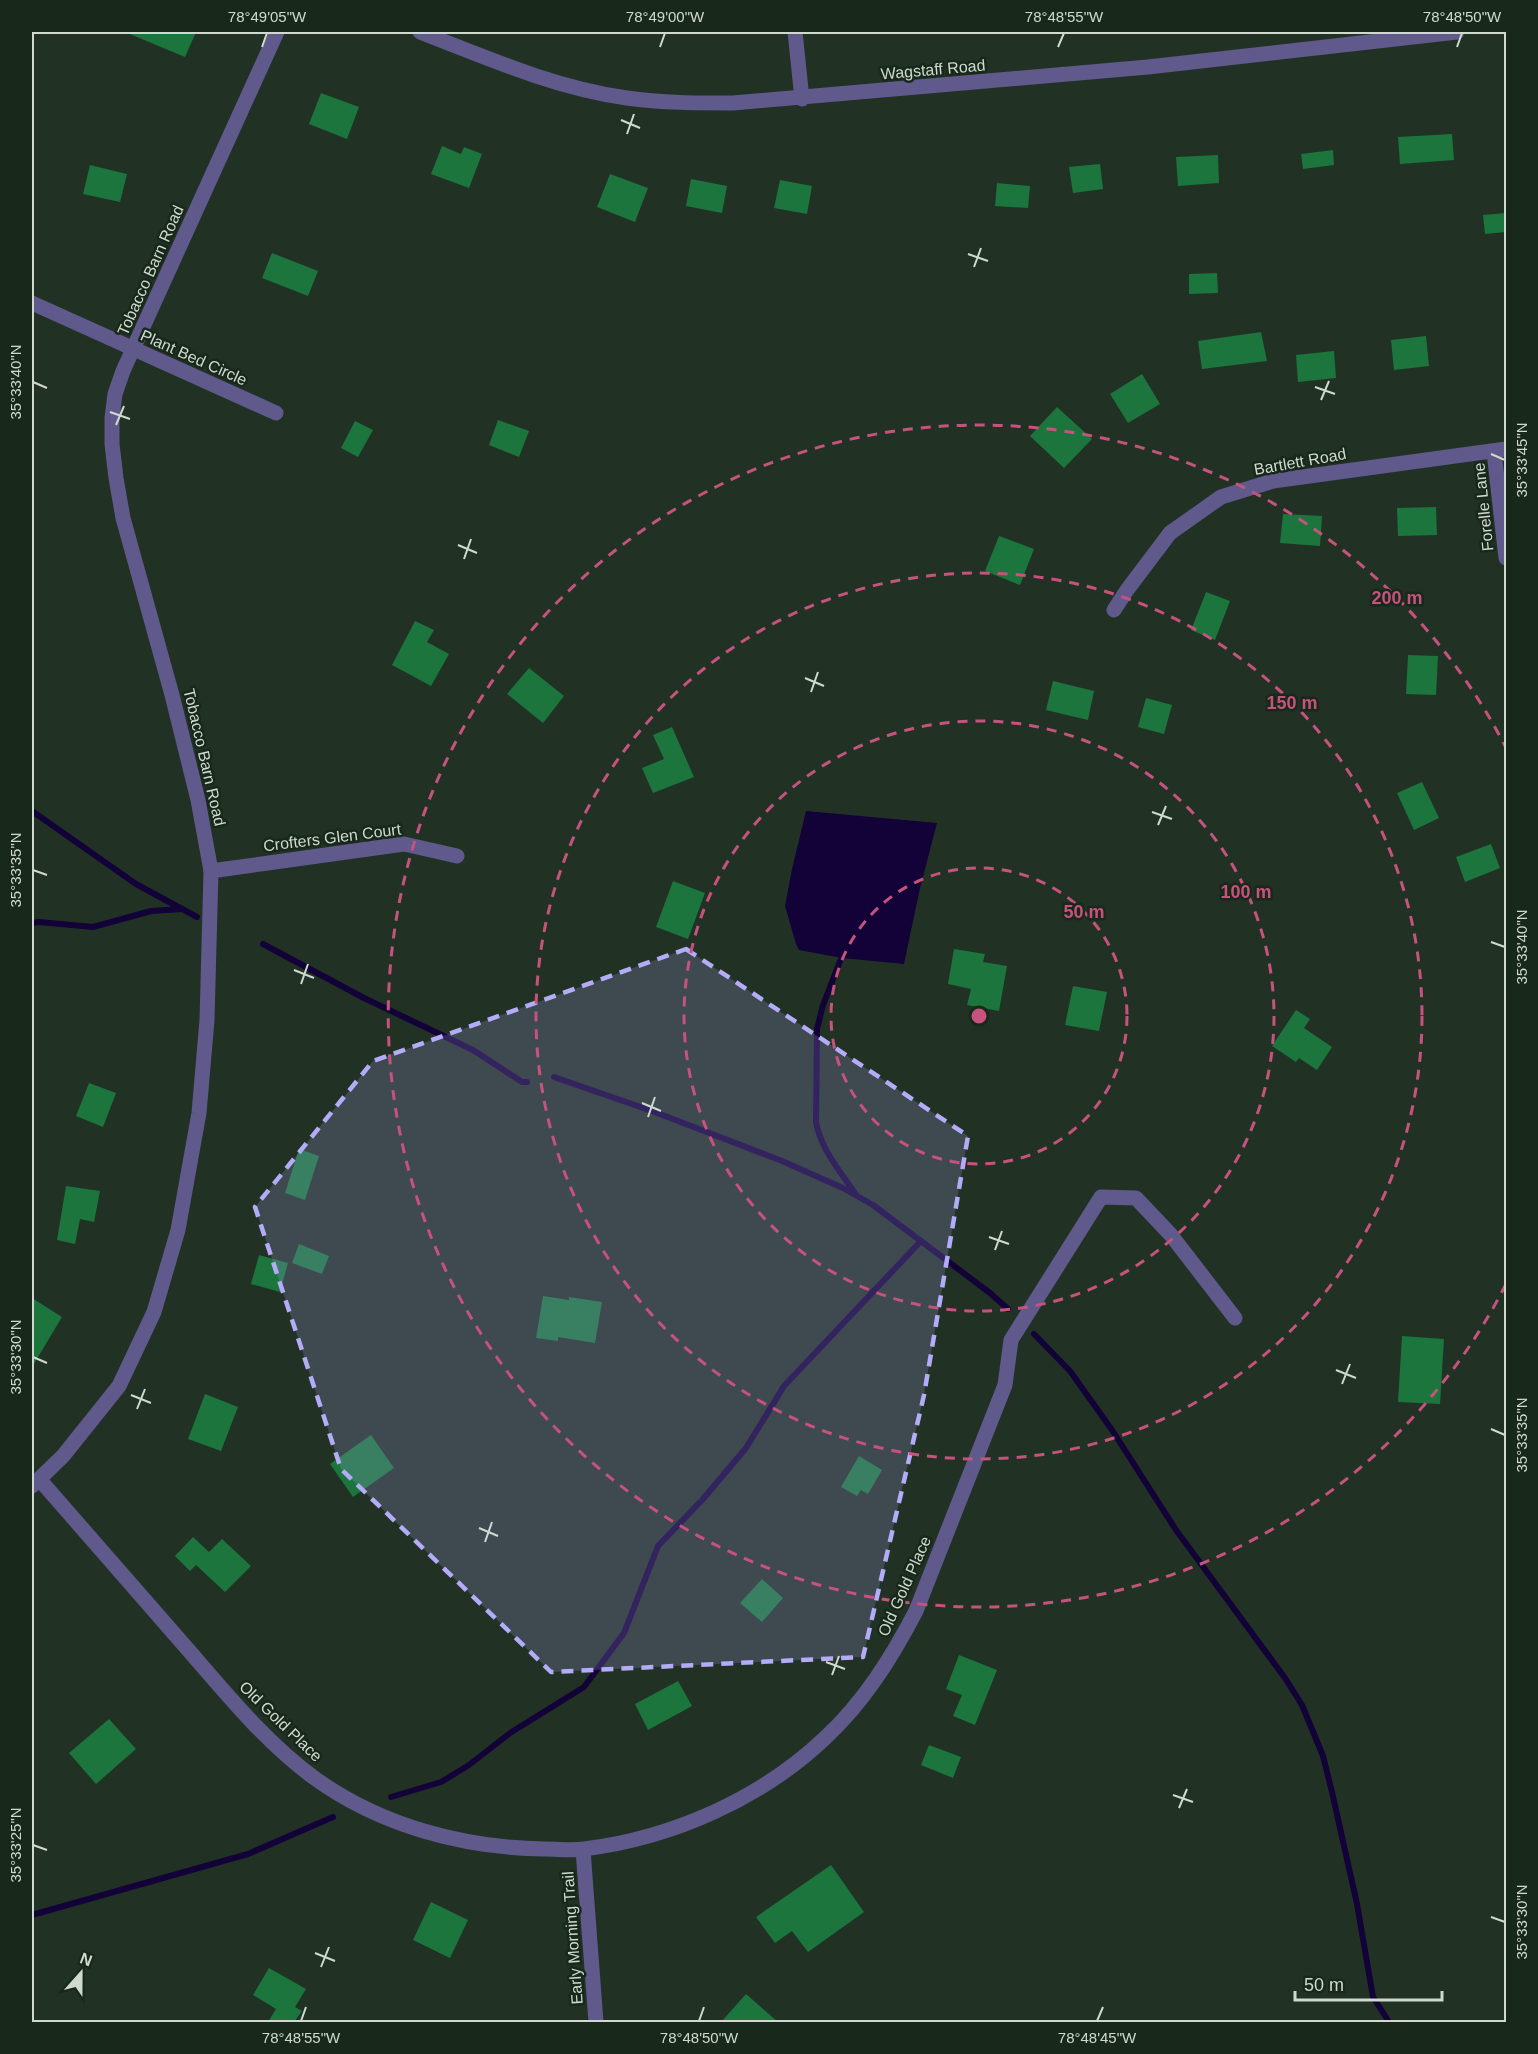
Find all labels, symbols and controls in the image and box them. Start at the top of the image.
text: 78°49'05"W [228,8,307,25]
text: 78°49'00"W [626,8,705,25]
text: 78°48'55"W [1025,8,1104,25]
text: 78°48'50"W [1423,8,1502,25]
street label: Wagstaff Road [880,56,986,83]
street label: Tobacco Barn Road [114,203,187,338]
street label: Plant Bed Circle [138,326,250,389]
text: 35°33'40"N [7,344,24,420]
text: 35°33'45"N [1513,422,1530,498]
street label: Bartlett Road [1253,445,1348,478]
street label: Forelle Lane [1470,462,1497,552]
text: 200 m [1371,588,1423,608]
street label: Tobacco Barn Road [180,687,229,827]
text: 150 m [1266,693,1318,713]
street label: Crofters Glen Court [262,821,402,854]
text: 35°33'35"N [7,832,24,908]
text: 100 m [1220,882,1272,902]
text: 50 m [1063,902,1105,922]
text: 35°33'40"N [1513,909,1530,985]
centre of rings [969,1006,989,1026]
text: 35°33'30"N [7,1319,24,1395]
text: 35°33'35"N [1513,1397,1530,1473]
street label: Old Gold Place [875,1534,934,1639]
street label: Old Gold Place [236,1678,325,1765]
text: 35°33'25"N [7,1807,24,1883]
street label: Early Morning Trail [559,1871,586,2005]
text: 35°33'30"N [1513,1884,1530,1960]
north arrow [51,1943,111,2003]
text: N [78,1949,95,1969]
scale bar [1295,1964,1442,2002]
text: 50 m [1304,1975,1344,1995]
text: 78°48'55"W [262,2029,341,2046]
text: 78°48'50"W [660,2029,739,2046]
text: 78°48'45"W [1058,2029,1137,2046]

